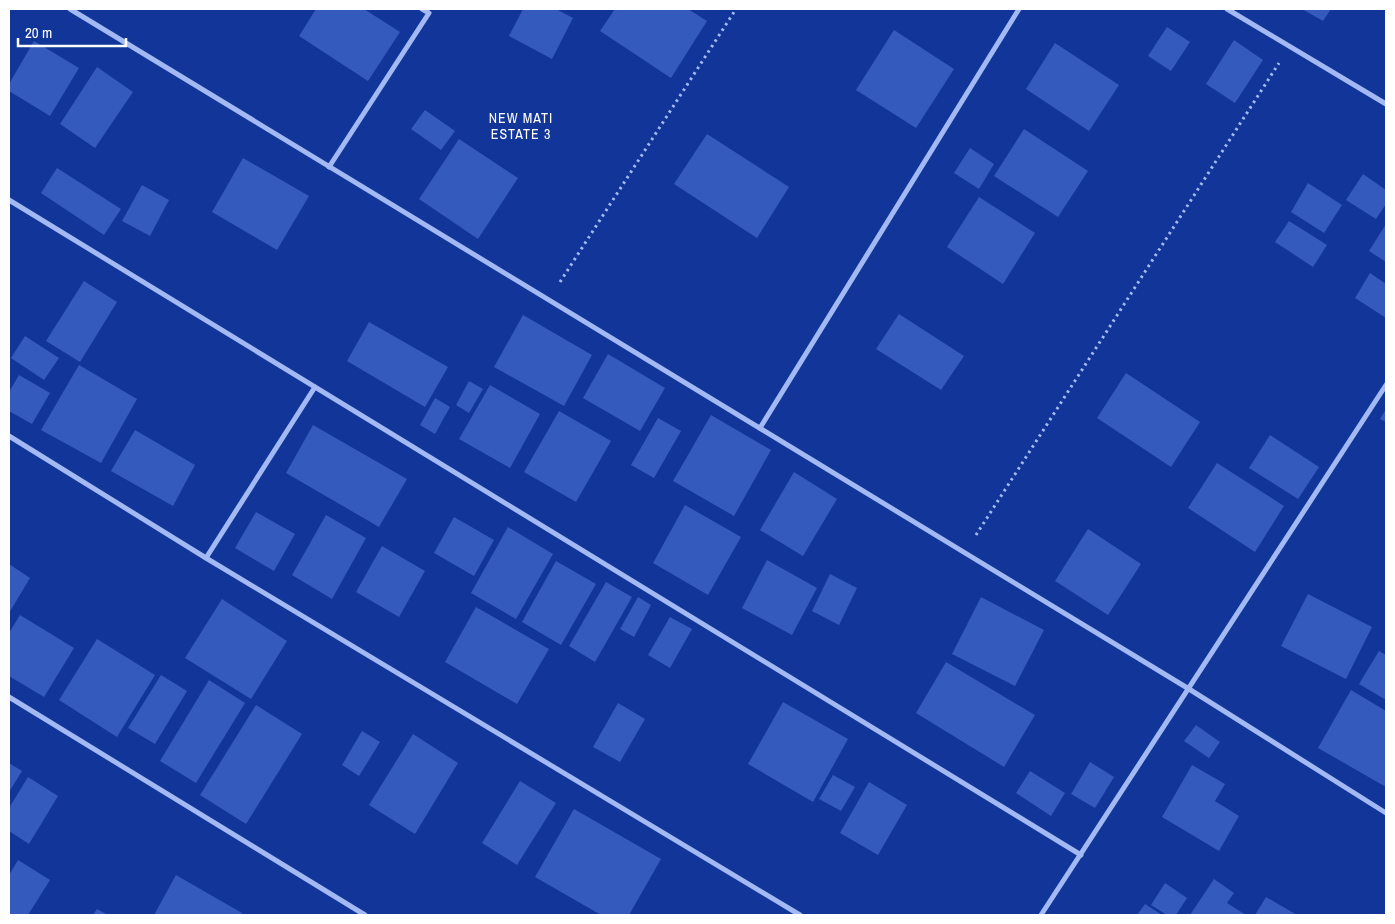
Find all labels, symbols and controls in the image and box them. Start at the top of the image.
scale bar [18,15,125,47]
text: 20 m [25,22,52,43]
district label: NEW MATI ESTATE 3 [489,109,553,143]

